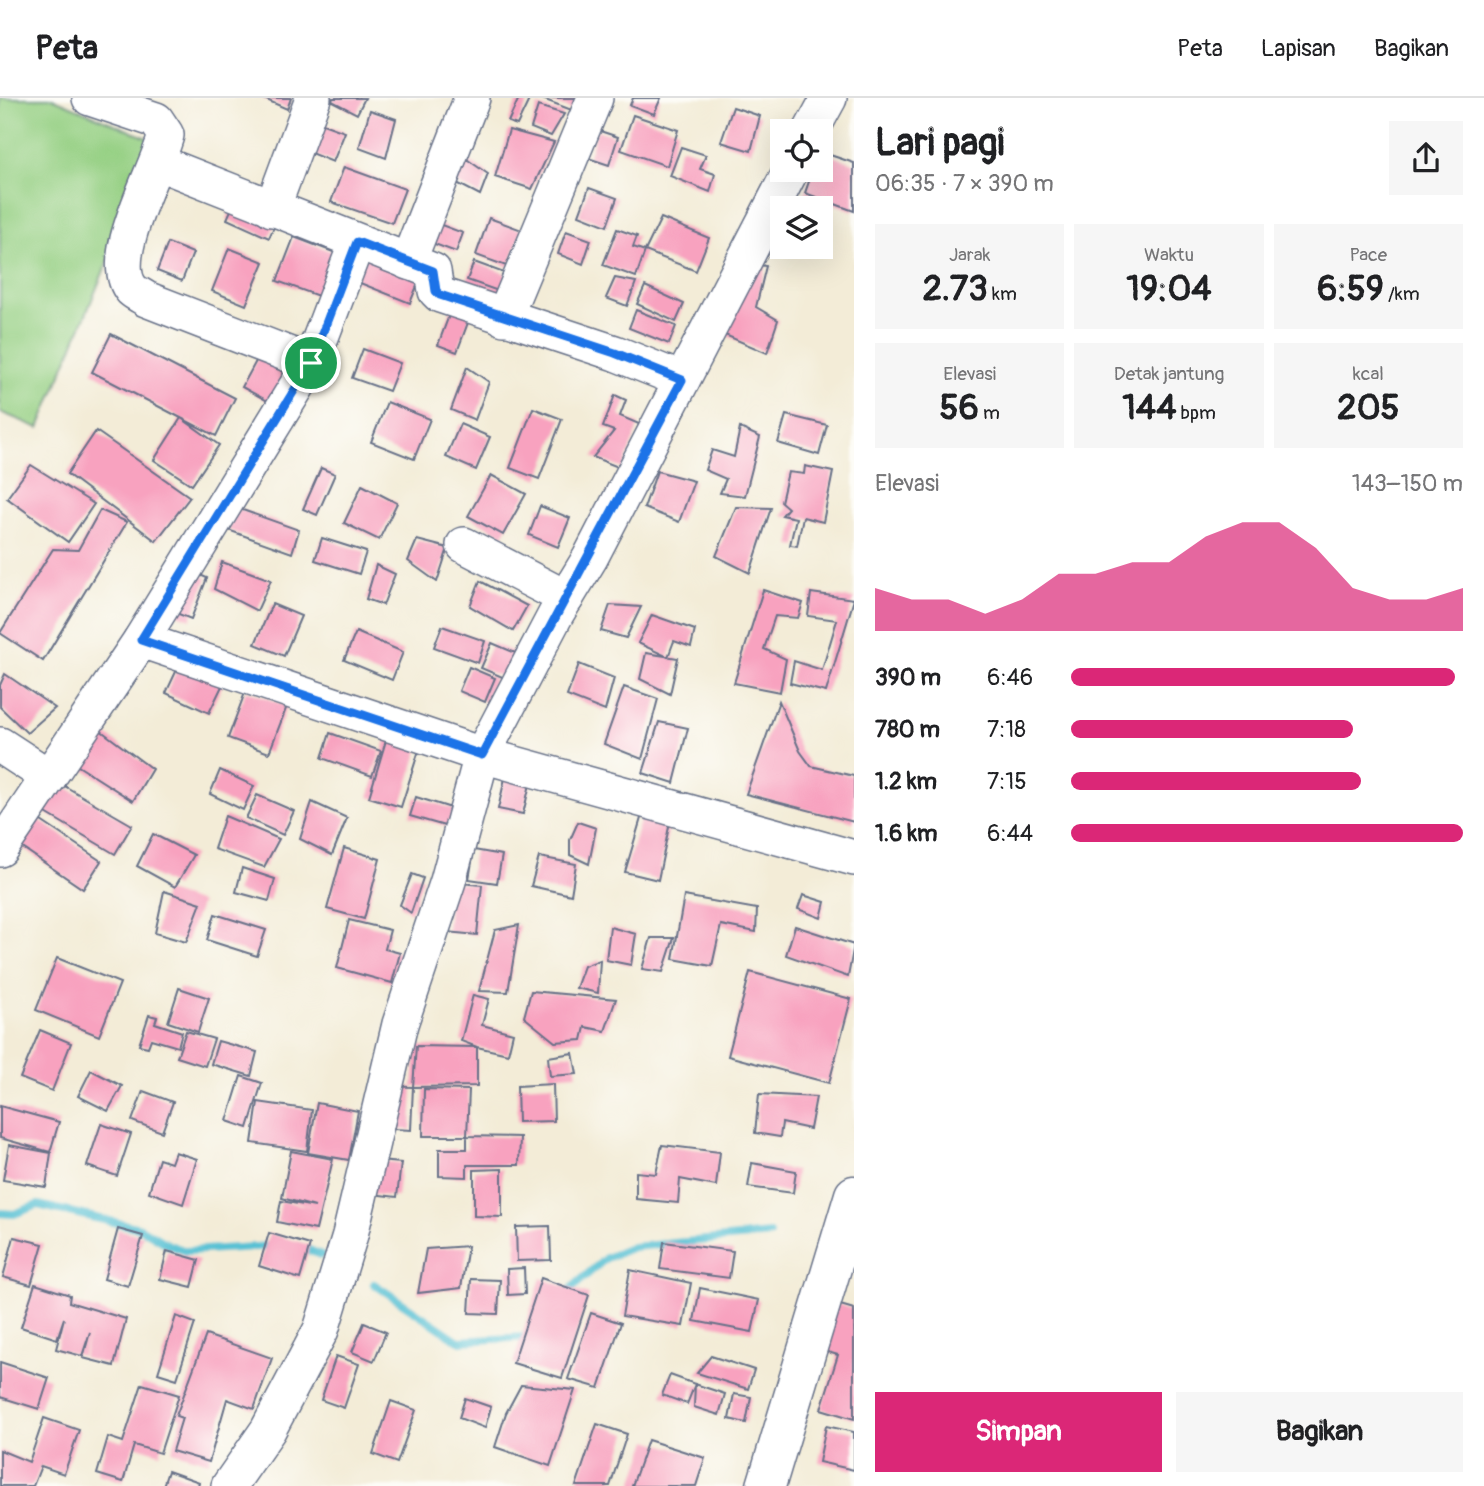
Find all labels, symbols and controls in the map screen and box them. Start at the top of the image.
text: Peta [35,28,98,69]
text: Peta [1177,34,1223,63]
text: Lapisan [1261,34,1336,63]
text: Bagikan [1374,34,1449,63]
map controls [770,119,833,259]
button: locate [770,119,833,182]
text: Lari pagi [875,119,1004,167]
button: share [1389,121,1463,195]
text: 06:35 · 7 × 390 m [875,169,1054,198]
button: layers [770,196,833,259]
text: Jarak [949,243,990,267]
text: Waktu [1144,243,1194,267]
text: Pace [1350,243,1387,267]
text: 2.73 [923,267,988,311]
text: 19:04 [1126,267,1212,311]
text: 6:59 [1317,267,1384,311]
text: km [988,282,1017,306]
text: /km [1384,282,1420,306]
pin [281,333,341,393]
icon: arrive [292,344,330,382]
text: Elevasi [943,362,996,386]
text: Detak jantung [1114,362,1224,386]
text: kcal [1353,362,1384,386]
text: 56 [939,386,979,430]
text: 144 [1122,386,1176,430]
text: 205 [1337,386,1400,430]
text: m [979,401,1000,425]
text: bpm [1176,401,1216,425]
text: Elevasi [875,469,939,498]
text: 143–150 m [1352,469,1463,498]
text: 390 m [875,663,941,692]
text: 6:46 [987,663,1033,692]
text: 780 m [875,715,940,744]
text: 7:18 [987,715,1026,744]
text: 1.2 km [875,767,937,796]
text: 7:15 [987,767,1027,796]
text: 1.6 km [875,819,937,848]
text: 6:44 [987,819,1033,848]
button: Simpan [875,1392,1162,1472]
button: Bagikan [1176,1392,1463,1472]

